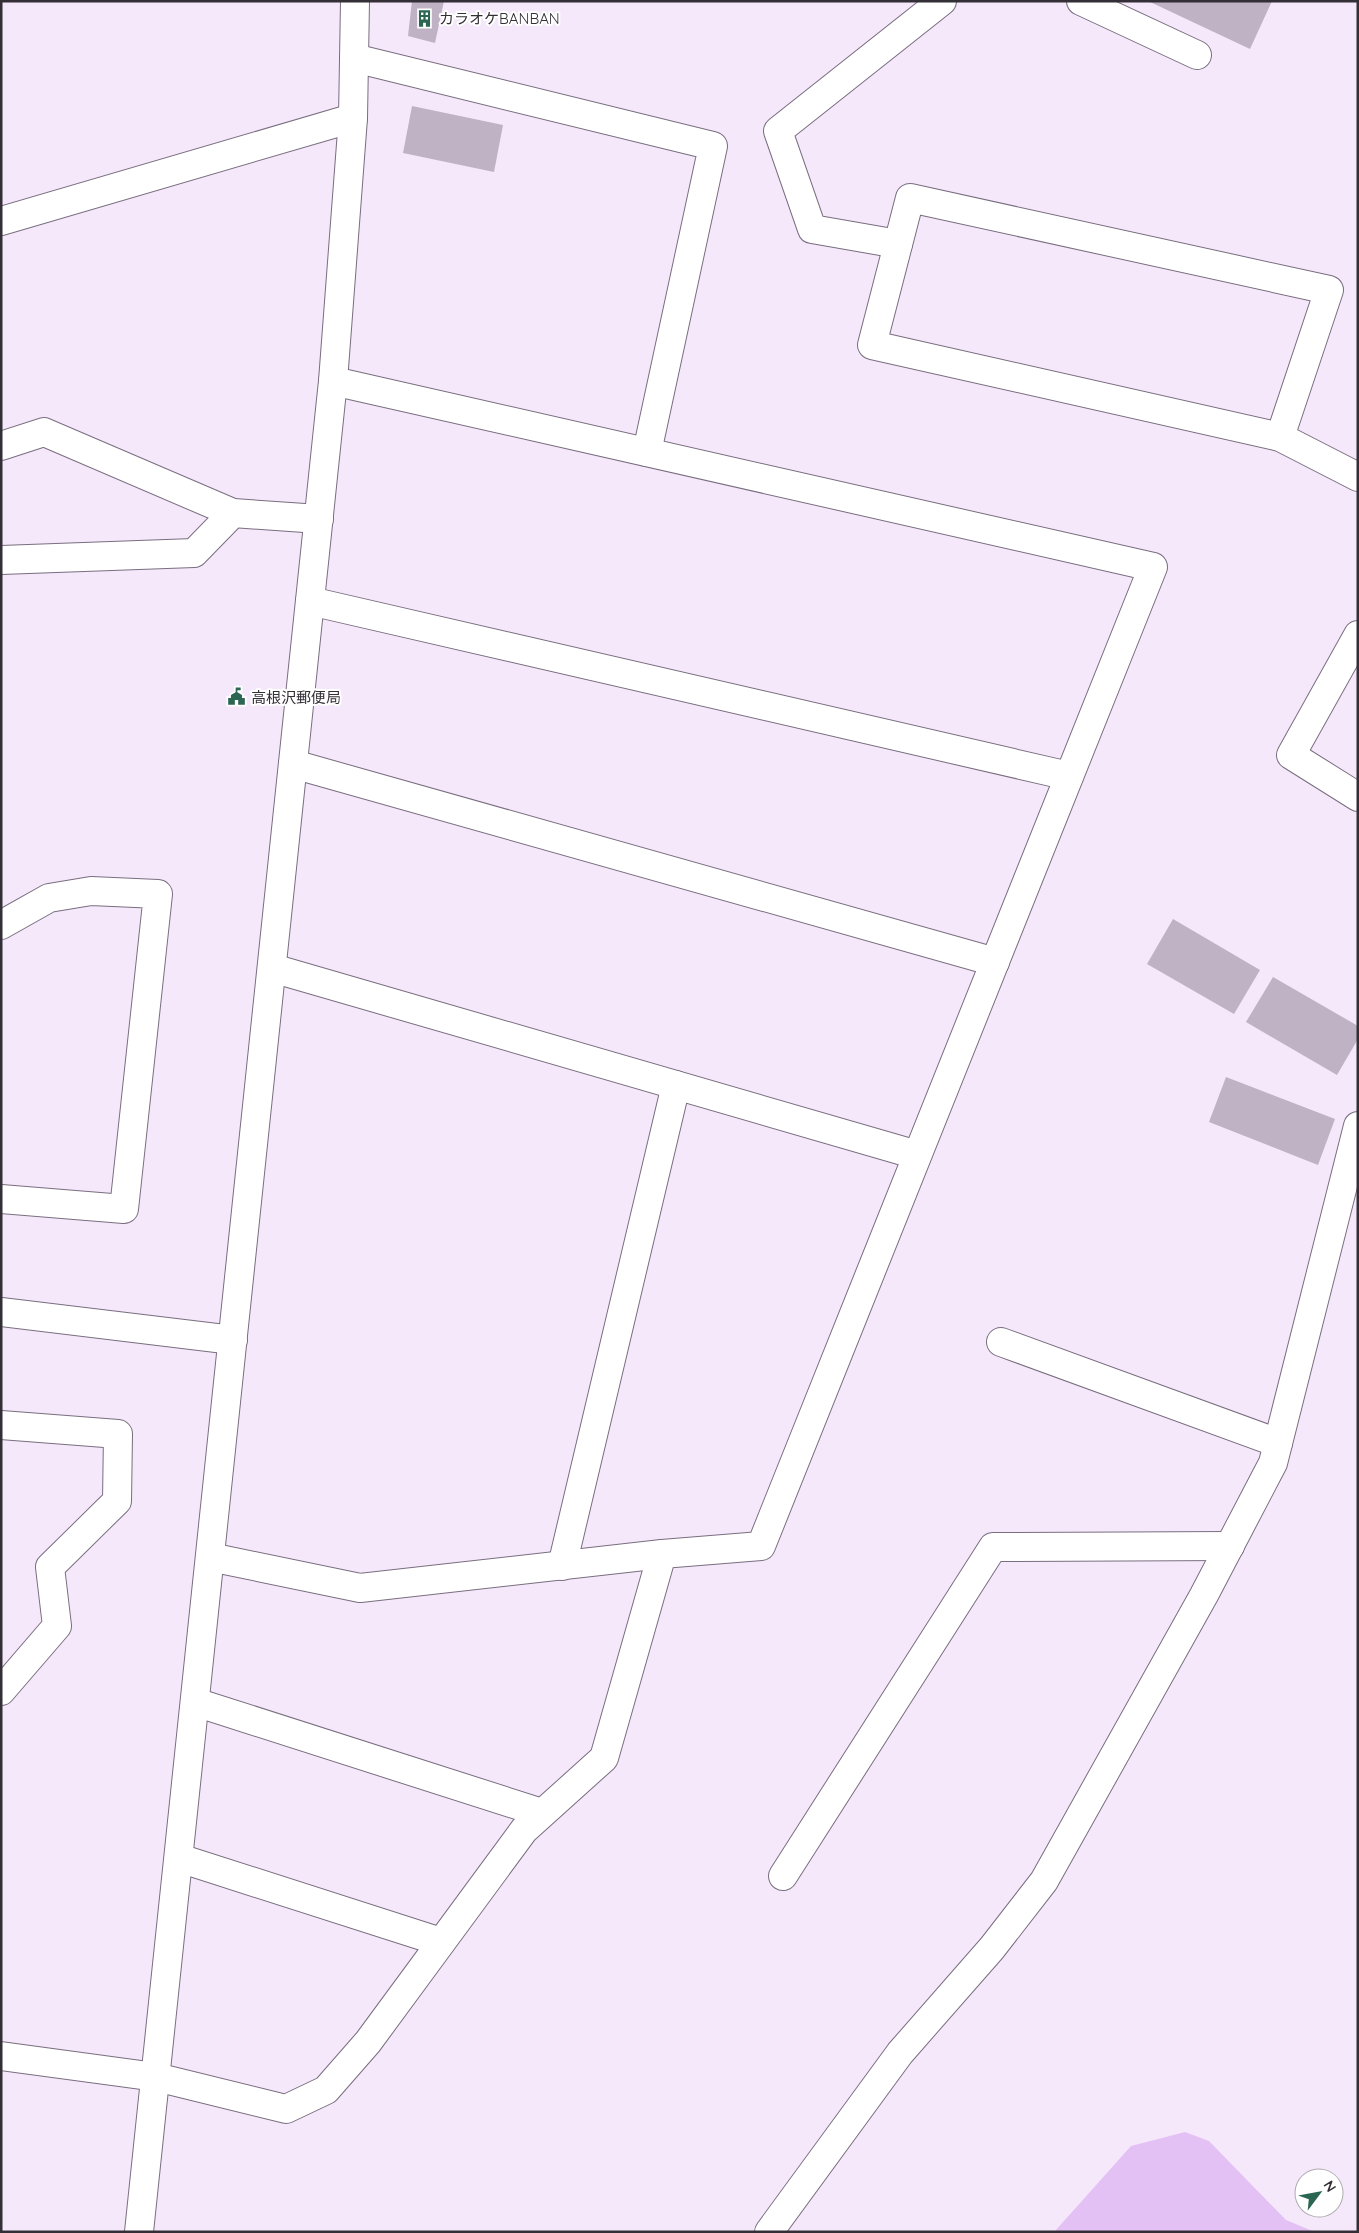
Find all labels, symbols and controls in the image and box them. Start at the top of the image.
building icon: カラオケBANBAN [415,8,435,28]
place label: カラオケBANBAN [439,9,560,28]
public building icon: 高根沢郵便局 [227,687,247,707]
place label: 高根沢郵便局 [251,688,341,707]
north arrow [1294,2168,1344,2218]
text: N [1320,2177,1340,2195]

